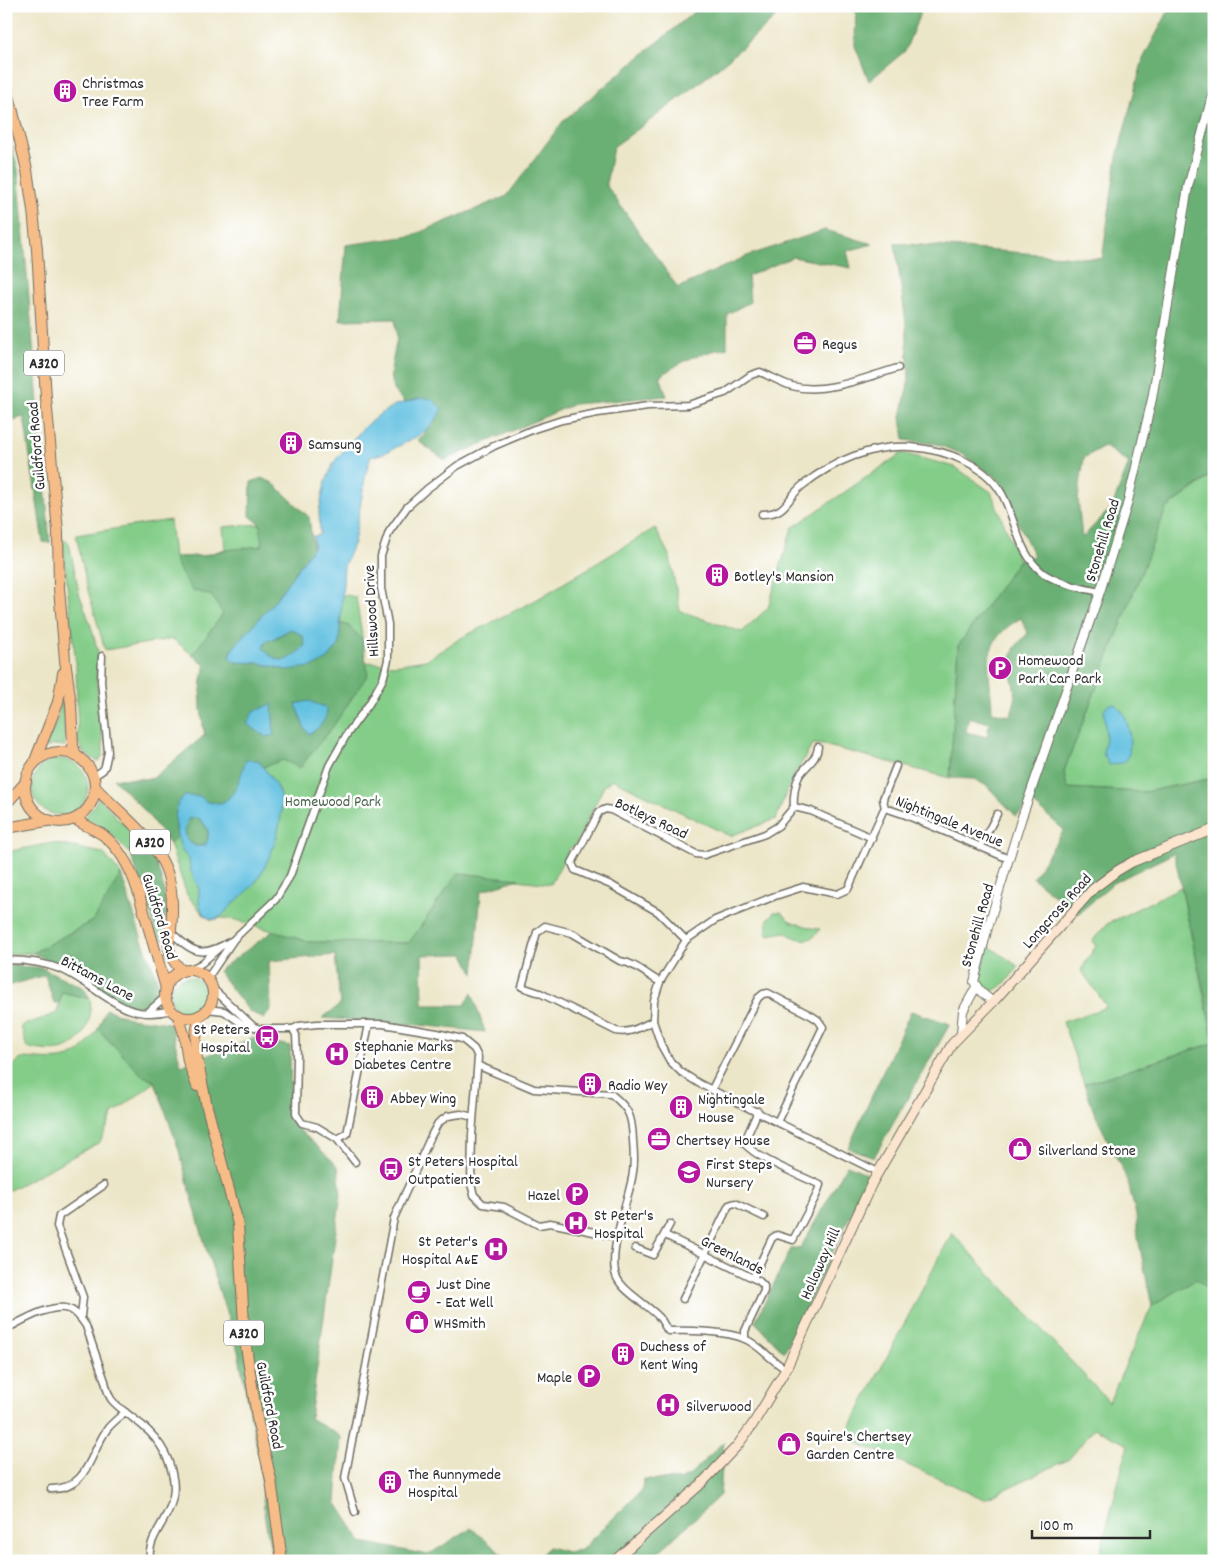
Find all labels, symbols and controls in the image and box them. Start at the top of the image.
place label: Christmas Tree Farm [82,73,144,114]
building icon: Christmas Tree Farm [52,78,78,104]
office icon: Regus [792,330,818,356]
place label: Regus [822,334,858,357]
road number: A320 [24,350,64,376]
street label: Guildford Road [22,400,53,491]
building icon: Samsung [278,430,304,456]
place label: Samsung [308,434,362,457]
street label: Stonehill Road [1080,496,1127,585]
building icon: Botley's Mansion [704,562,730,588]
street label: Hillswood Drive [359,564,386,657]
place label: Botley's Mansion [734,566,834,589]
place label: Homewood Park Car Park [1018,650,1101,691]
parking icon: Homewood Park Car Park [987,655,1013,681]
street label: Nightingale Avenue [892,790,1006,854]
park label: Homewood Park [285,791,381,814]
street label: Botleys Road [611,792,691,846]
road number: A320 [130,830,170,854]
street label: Longcross Road [1018,869,1098,955]
street label: Guildford Road [135,871,183,963]
street label: Stonehill Road [956,881,1001,970]
street label: Bittams Lane [56,950,137,1008]
place label: St Peters Hospital [193,1019,250,1060]
bus stop icon: St Peters Hospital [254,1024,280,1050]
place label: Stephanie Marks Diabetes Centre [354,1036,454,1077]
hospital icon: Stephanie Marks Diabetes Centre [324,1041,350,1067]
building icon: Radio Wey [577,1071,603,1097]
place label: Radio Wey [608,1075,668,1098]
building icon: Abbey Wing [359,1084,385,1110]
place label: Abbey Wing [390,1088,456,1111]
place label: Nightingale House [698,1089,765,1130]
building icon: Nightingale House [668,1094,694,1120]
office icon: Chertsey House [646,1126,672,1152]
place label: Chertsey House [676,1130,770,1153]
shop icon: Silverland Stone [1007,1136,1033,1162]
place label: Silverland Stone [1038,1140,1136,1163]
place label: St Peters Hospital Outpatients [408,1151,518,1192]
place label: First Steps Nursery [706,1154,773,1195]
bus stop icon: St Peters Hospital Outpatients [378,1156,404,1182]
school or university icon: First Steps Nursery [676,1159,702,1185]
parking icon: Hazel [564,1181,590,1207]
place label: Hazel [527,1185,560,1208]
place label: St Peter's Hospital [594,1205,654,1246]
hospital icon: St Peter's Hospital [563,1210,589,1236]
street label: Holloway Hill [795,1224,847,1304]
street label: Greenlands [696,1230,768,1282]
place label: St Peter's Hospital A&E [402,1231,479,1272]
hospital icon: St Peter's Hospital A&E [483,1236,509,1262]
place label: Just Dine - Eat Well [436,1274,494,1315]
cafe icon: Just Dine - Eat Well [406,1279,432,1305]
shop icon: WHSmith [404,1309,430,1335]
place label: WHSmith [434,1313,486,1336]
road number: A320 [224,1320,264,1346]
place label: Duchess of Kent Wing [640,1336,706,1377]
building icon: Duchess of Kent Wing [610,1341,636,1367]
street label: Guildford Road [249,1360,288,1451]
parking icon: Maple [576,1363,602,1389]
place label: Maple [537,1367,572,1390]
hospital icon: Silverwood [655,1392,681,1418]
place label: Silverwood [686,1396,752,1419]
place label: Squire's Chertsey Garden Centre [806,1426,911,1467]
shop icon: Squire's Chertsey Garden Centre [776,1431,802,1457]
place label: The Runnymede Hospital [408,1464,501,1505]
building icon: The Runnymede Hospital [377,1469,403,1495]
scale bar [1032,1507,1150,1539]
text: 100 m [1040,1516,1073,1538]

